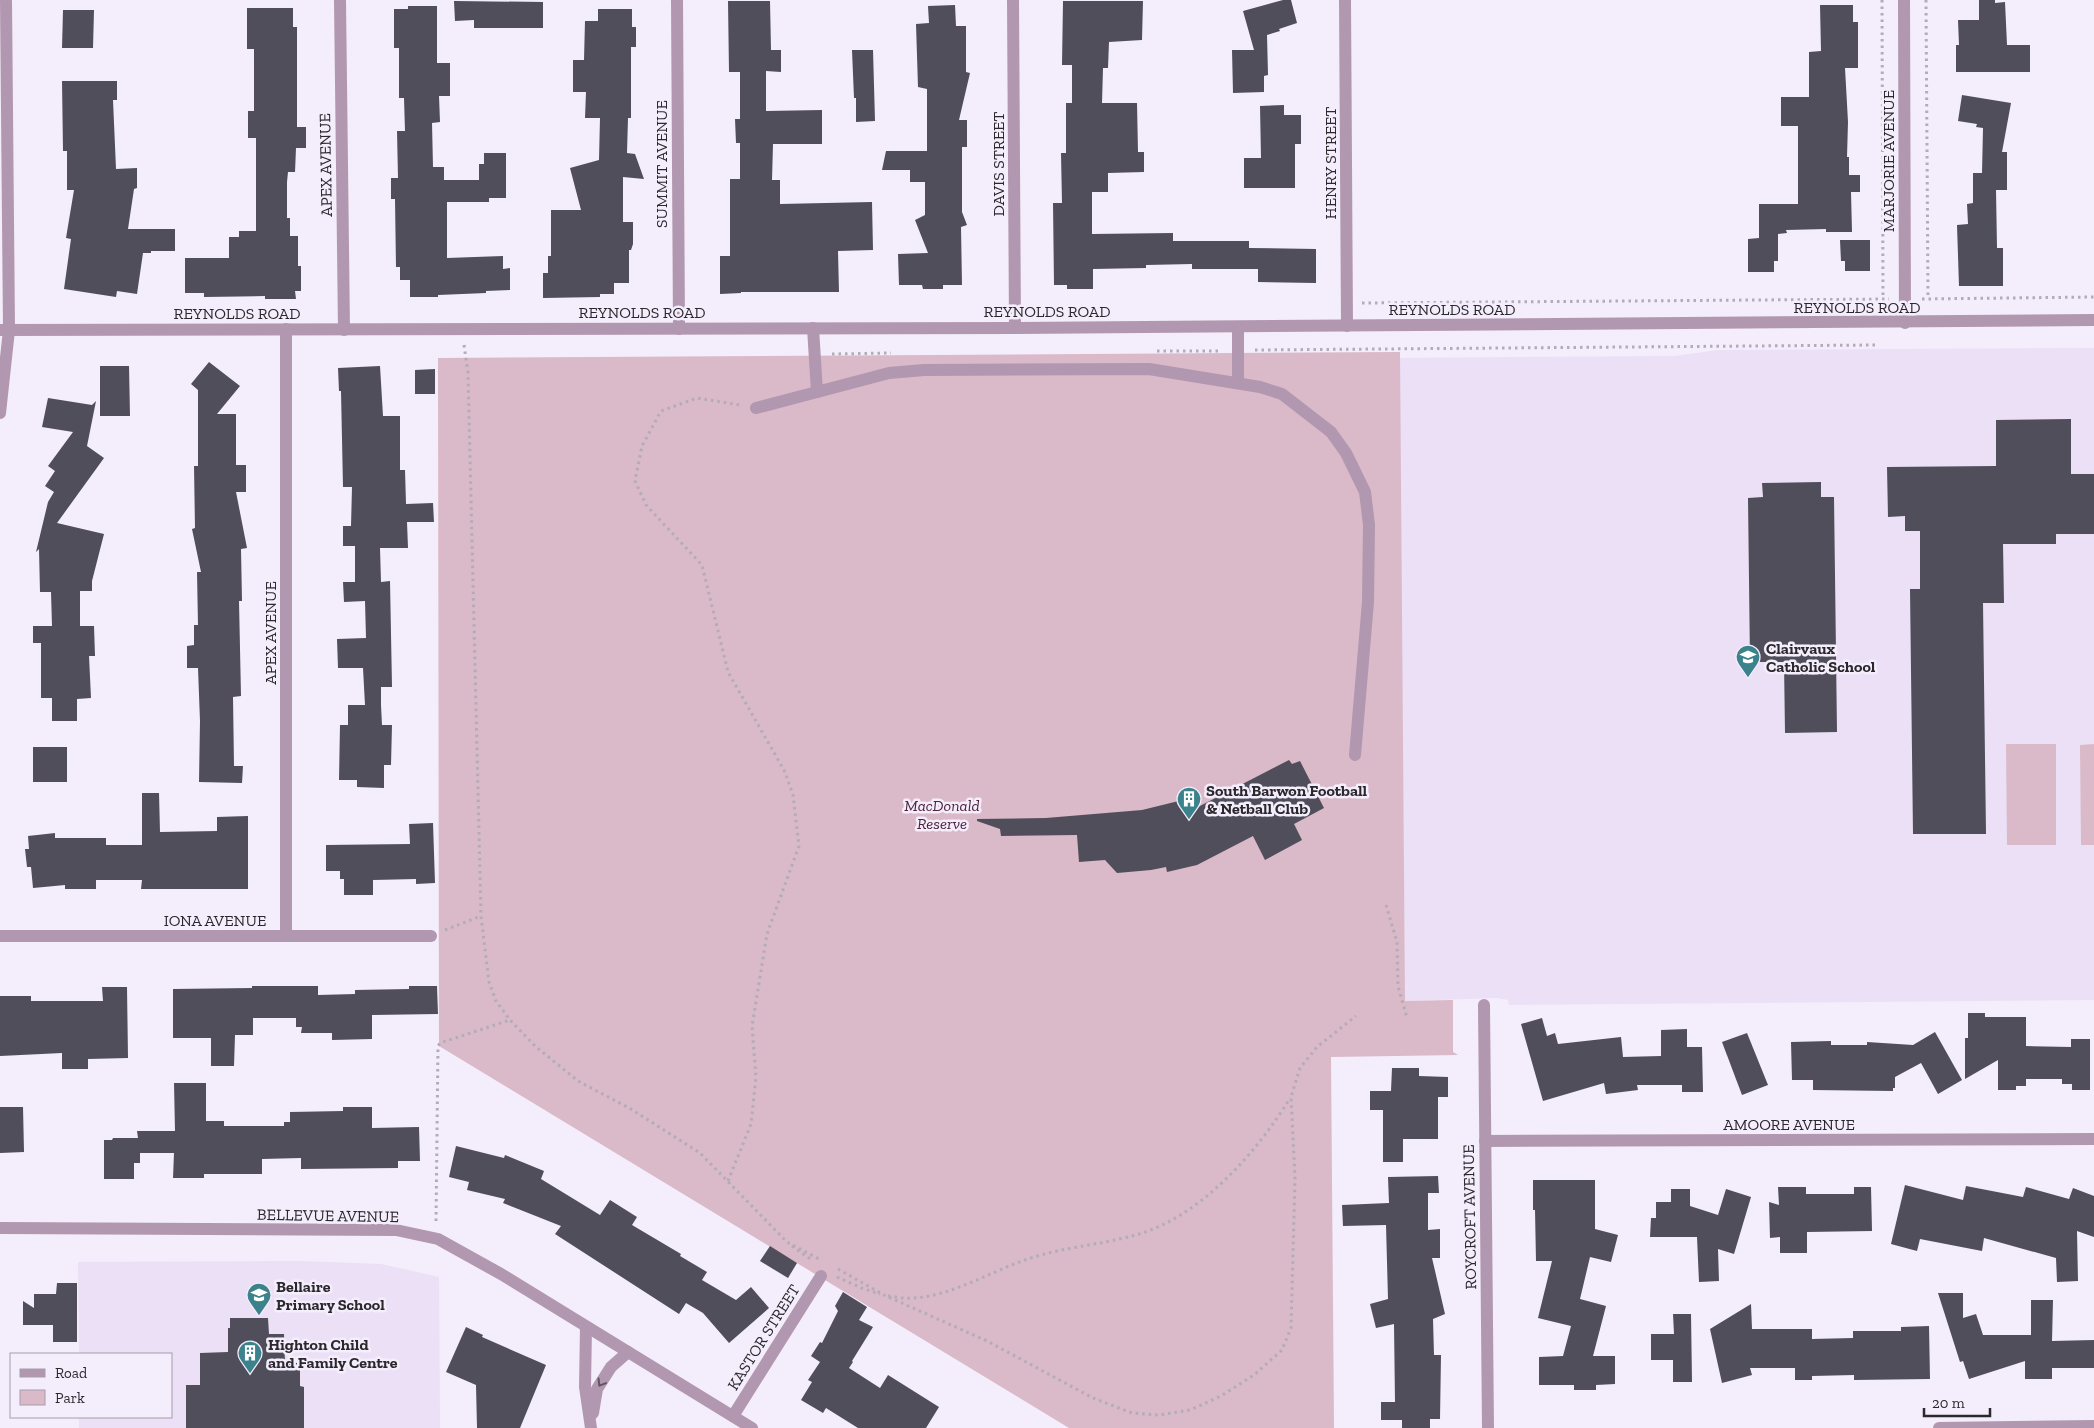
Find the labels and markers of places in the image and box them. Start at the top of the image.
place label: Clairvaux Catholic School [1766,639,1876,676]
school or university icon: Clairvaux Catholic School [1735,644,1761,678]
place label: South Barwon Football & Netball Club [1206,781,1368,818]
building icon: South Barwon Football & Netball Club [1176,786,1202,820]
place label: Bellaire Primary School [276,1277,385,1314]
school or university icon: Bellaire Primary School [246,1282,272,1316]
place label: Highton Child and Family Centre [268,1335,398,1372]
building icon: Highton Child and Family Centre [237,1340,263,1374]

